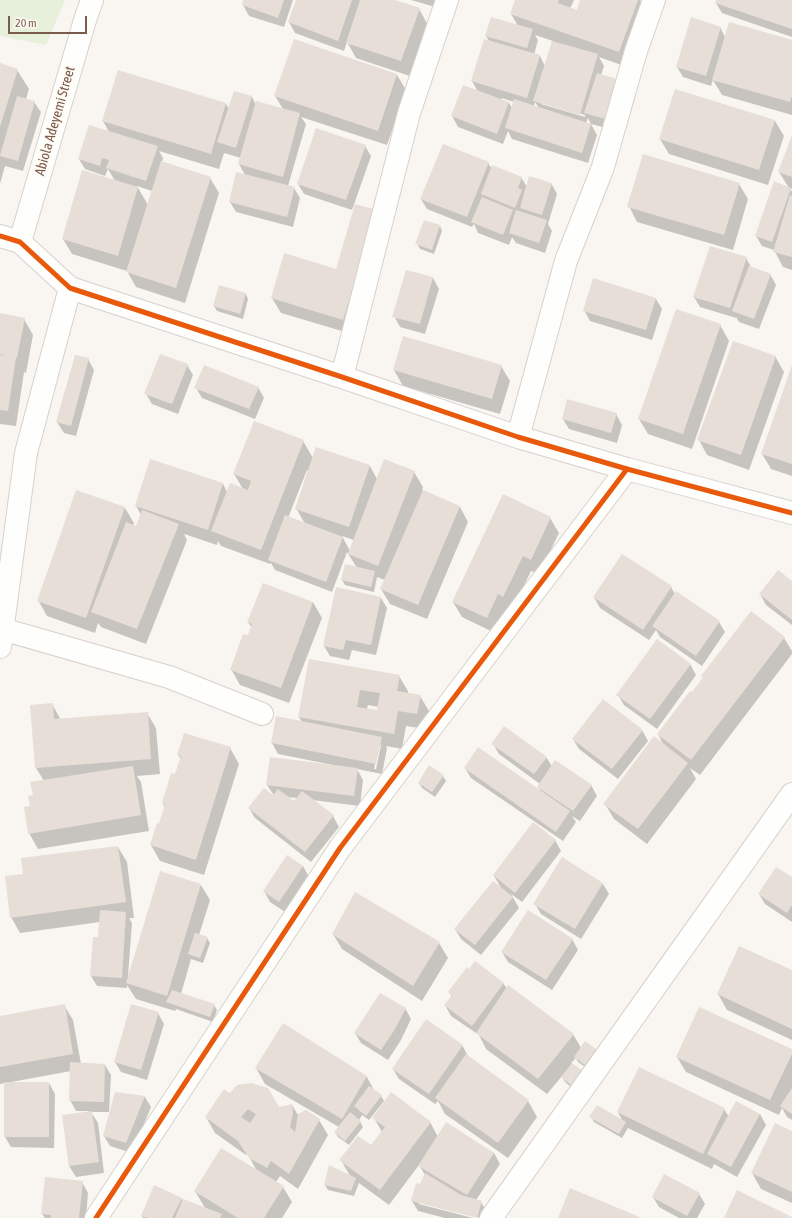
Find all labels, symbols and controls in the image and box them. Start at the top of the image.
scale bar [10,8,89,34]
text: 20 m [15,16,37,30]
street label: Abiola Adeyemi Street [31,64,79,178]

